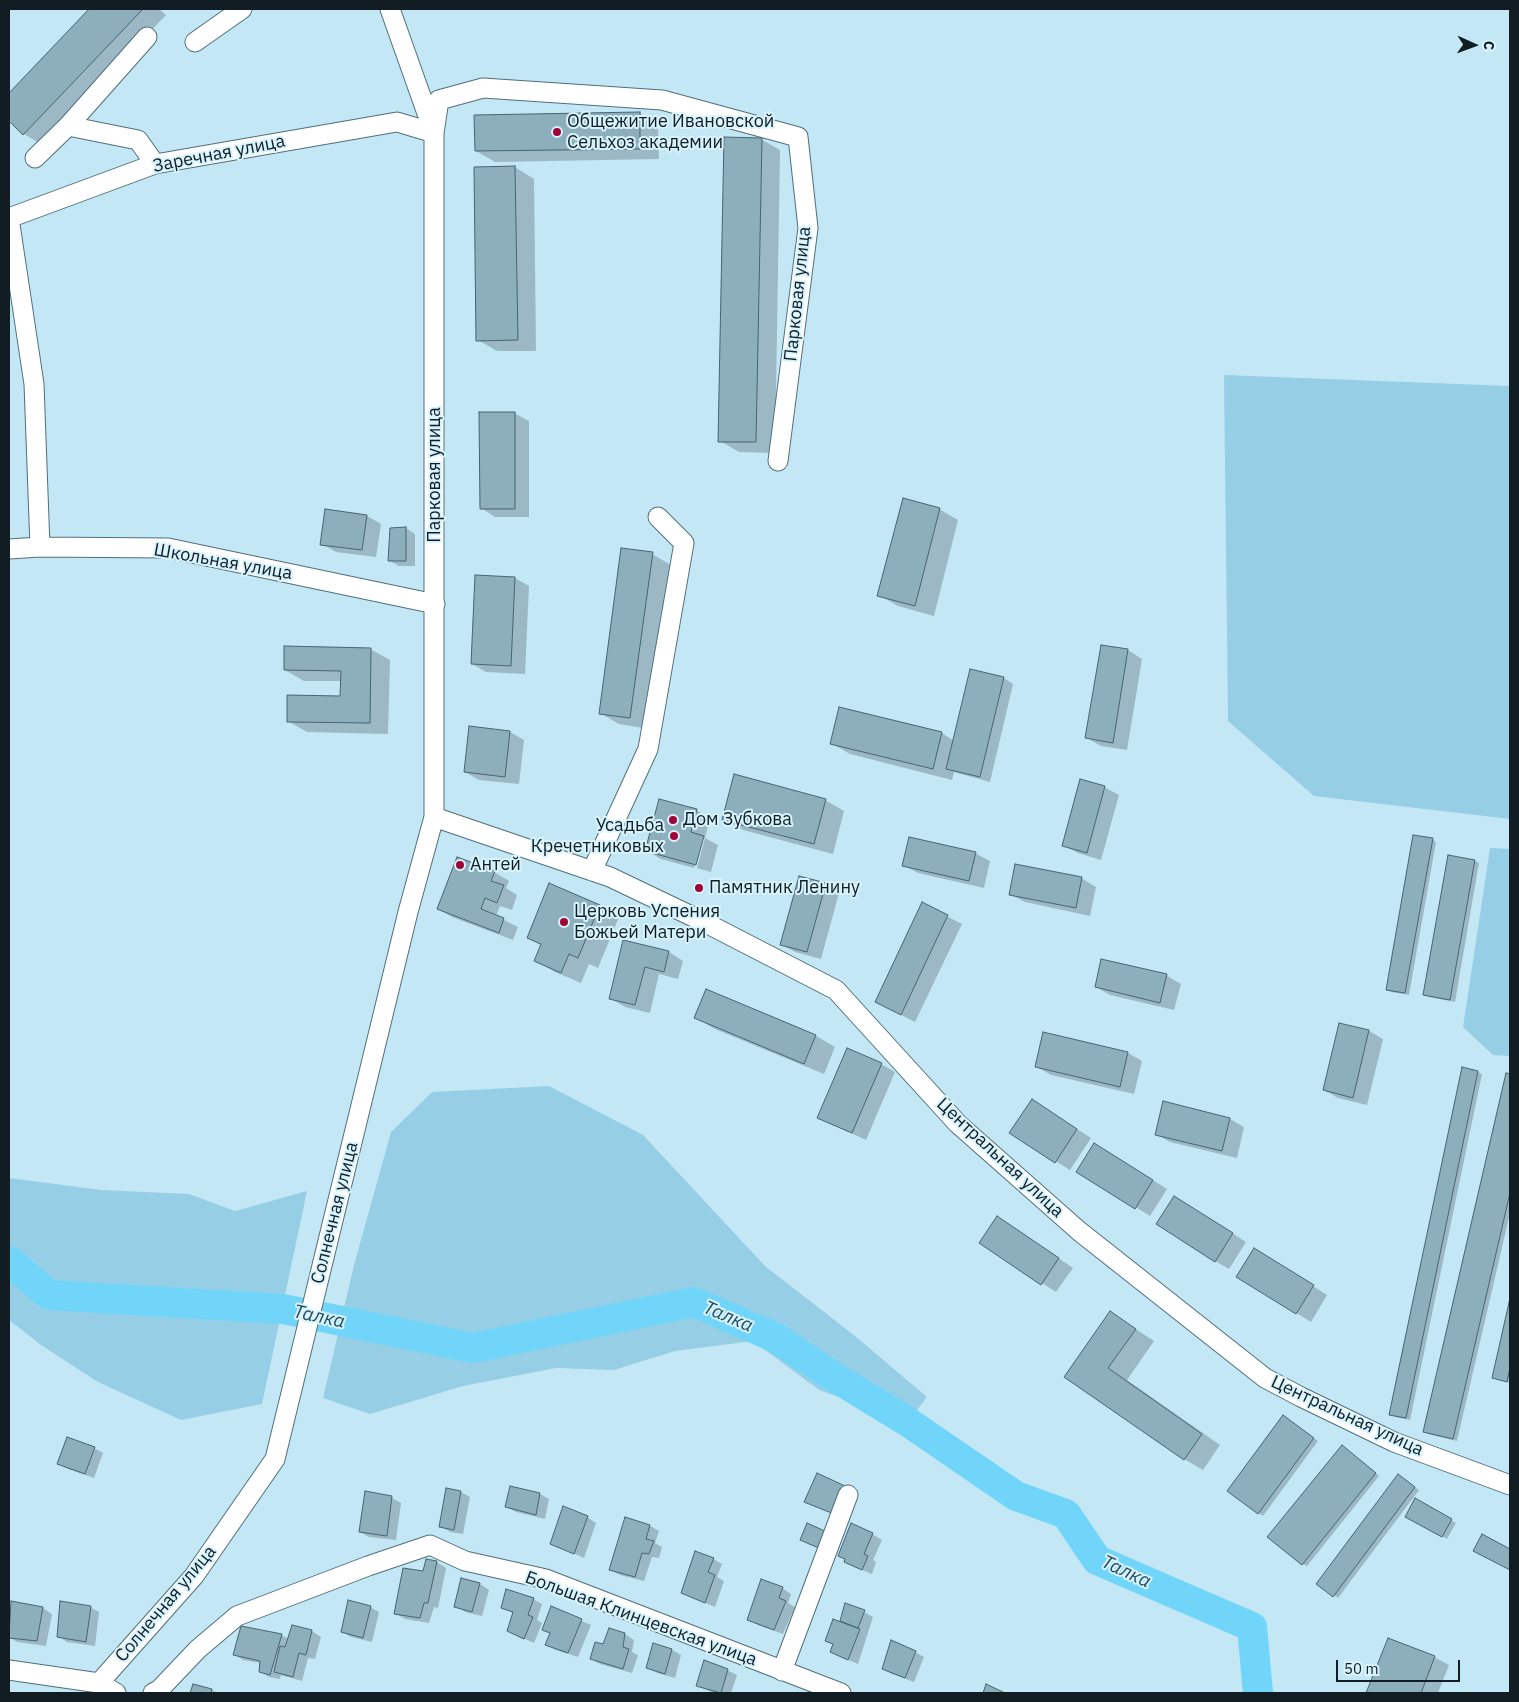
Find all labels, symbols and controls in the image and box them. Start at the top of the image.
north arrow [1449,20,1499,70]
text: С [1480,41,1498,50]
place label: Общежитие Ивановской Сельхоз академии [567,111,774,154]
marker: Общежитие Ивановской Сельхоз академии [551,126,563,138]
street label: Заречная улица [151,131,287,177]
street label: Парковая улица [780,225,816,363]
street label: Парковая улица [424,407,446,543]
street label: Школьная улица [152,539,294,585]
place label: Дом Зубкова [683,809,792,831]
marker: Дом Зубкова [667,814,679,826]
place label: Усадьба Кречетниковых [531,815,664,858]
marker: Усадьба Кречетниковых [668,830,680,842]
place label: Антей [470,854,521,876]
marker: Антей [454,859,466,871]
place label: Памятник Ленину [709,877,860,899]
marker: Памятник Ленину [693,882,705,894]
place label: Церковь Успения Божьей Матери [574,901,720,944]
marker: Церковь Успения Божьей Матери [558,916,570,928]
street label: Центральная улица [932,1094,1068,1222]
street label: Солнечная улица [307,1140,363,1286]
water label: Талка [700,1296,756,1338]
water label: Талка [291,1300,347,1334]
street label: Центральная улица [1267,1371,1427,1461]
street label: Солнечная улица [111,1541,221,1667]
water label: Талка [1098,1551,1154,1593]
street label: Большая Клинцевская улица [522,1567,760,1671]
scale bar [1339,1650,1463,1682]
text: 50 m [1344,1659,1379,1678]

